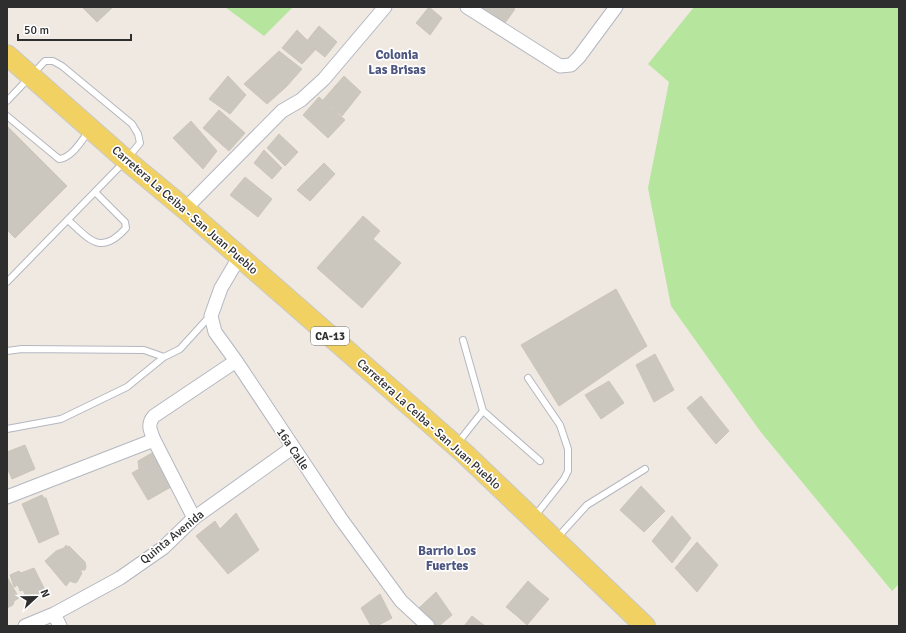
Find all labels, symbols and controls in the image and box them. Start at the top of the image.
scale bar [18,16,131,42]
text: 50 m [24,23,49,38]
district label: Colonia Las Brisas [368,47,426,78]
street label: Carretera La Ceiba - San Juan Pueblo [109,143,261,278]
road number: CA-13 [311,327,349,345]
street label: Carretera La Ceiba - San Juan Pueblo [354,356,504,493]
street label: 16a Calle [273,425,312,473]
street label: Quinta Avenida [137,507,207,568]
district label: Barrio Los Fuertes [418,543,476,574]
north arrow [16,577,56,617]
text: N [37,587,52,599]

